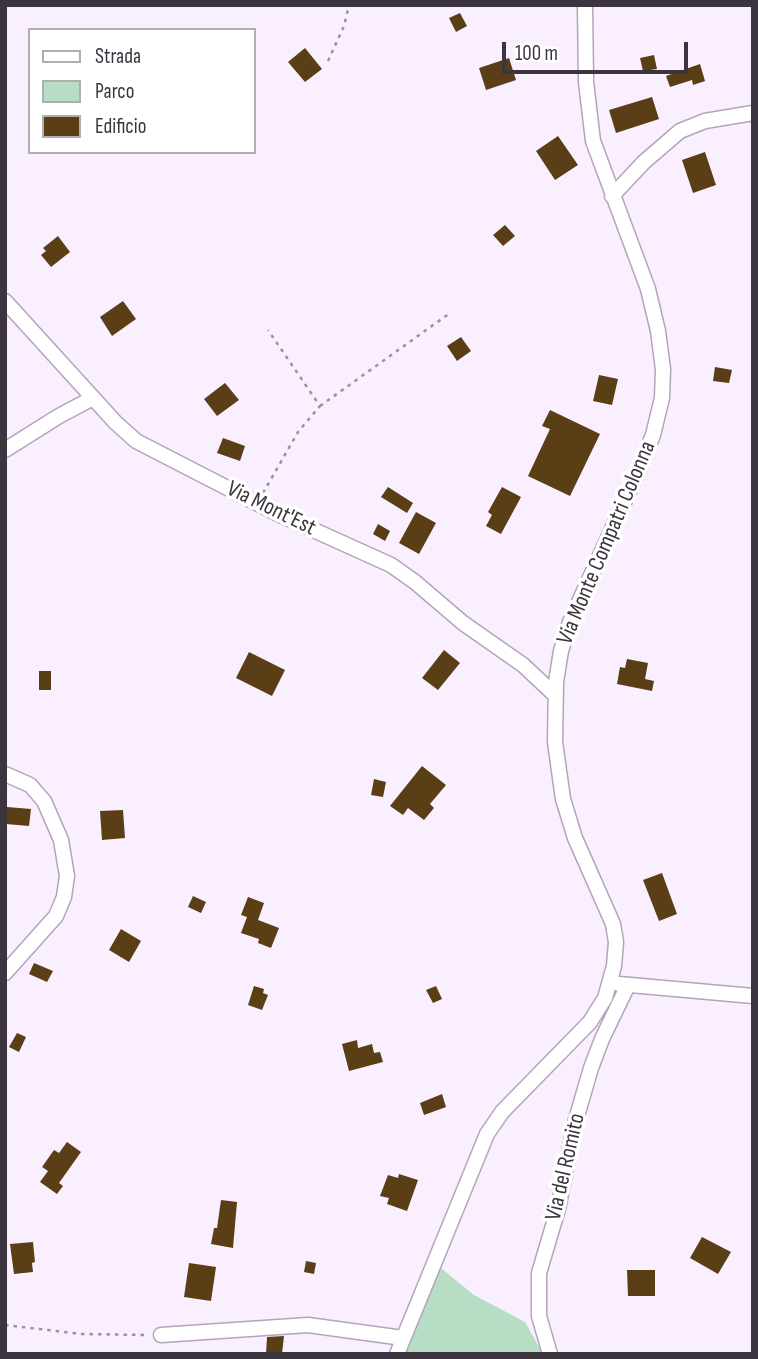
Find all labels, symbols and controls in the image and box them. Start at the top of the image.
legend [28,28,256,154]
scale bar [506,28,692,72]
text: 100 m [515,41,558,66]
text: Strada [95,44,141,69]
text: Parco [95,79,134,104]
text: Edificio [95,114,146,139]
street label: Via Monte Compatri Colonna [552,437,662,649]
street label: Via Mont'Est [222,476,320,542]
street label: Via del Romito [540,1111,592,1223]

